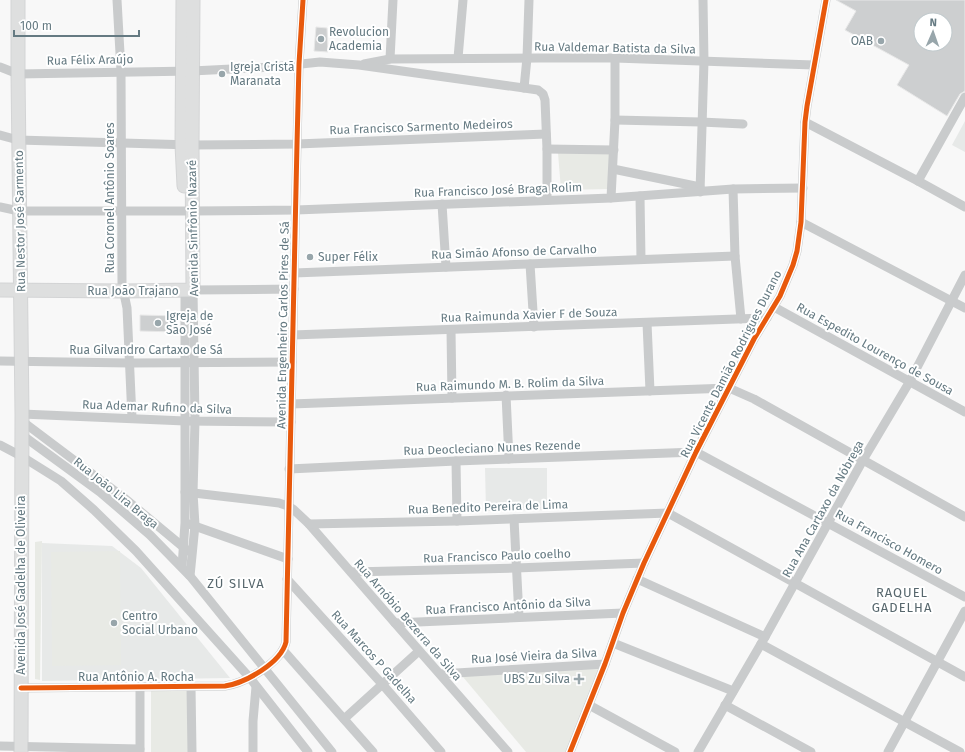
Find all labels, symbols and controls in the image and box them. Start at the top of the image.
scale bar [14,12,139,38]
north arrow [913,12,953,52]
text: N [929,16,937,29]
text: 100 m [20,19,52,33]
place label: Revolucion Academia [329,25,389,53]
marker: Revolucion Academia [316,34,326,44]
place label: OAB [851,34,873,48]
marker: OAB [876,36,886,46]
street label: Rua Valdemar Batista da Silva [534,40,696,56]
street label: Rua Félix Araújo [46,52,134,68]
place label: Igreja Cristã Maranata [230,60,295,88]
marker: Igreja Cristã Maranata [217,69,227,79]
street label: Rua Francisco Sarmento Medeiros [329,117,513,137]
street label: Rua Coronel Antônio Soares [103,122,117,274]
street label: Rua Nestor José Sarmento [12,150,28,292]
street label: Avenida Sinfrônio Nazaré [185,160,201,296]
street label: Rua Francisco José Braga Rolim [414,180,582,200]
street label: Avenida Engenheiro Carlos Pires de Sá [274,221,292,429]
street label: Rua Simão Afonso de Carvalho [431,242,597,262]
place label: Super Félix [318,250,378,264]
marker: Super Félix [305,252,315,262]
street label: Rua Vicente Damião Rodrigues Durano [677,268,785,460]
street label: Rua João Trajano [87,284,179,298]
street label: Rua Espedito Lourenço de Sousa [794,300,956,398]
street label: Rua Raimunda Xavier F de Souza [440,305,618,325]
place label: Igreja de São José [166,309,213,337]
marker: Igreja de São José [153,318,163,328]
street label: Rua Gilvandro Cartaxo de Sá [69,343,223,357]
street label: Rua Raimundo M. B. Rolim da Silva [416,374,604,394]
street label: Rua Ademar Rufino da Silva [82,397,232,417]
street label: Rua Deocleciano Nunes Rezende [403,438,581,458]
street label: Rua Ana Cartaxo da Nóbrega [779,438,867,580]
street label: Rua João Lira Braga [71,455,161,531]
street label: Avenida José Gadelha de Oliveira [14,495,28,675]
street label: Rua Benedito Pereira de Lima [407,497,569,517]
street label: Rua Francisco Homero [833,507,945,577]
street label: Rua Francisco Paulo coelho [423,546,571,566]
street label: Rua Arnóbio Bezerra da Silva [351,556,465,684]
district label: ZÚ SILVA [207,576,265,591]
district label: RAQUEL GADELHA [872,585,932,615]
street label: Rua Francisco Antônio da Silva [425,595,591,617]
street label: Rua Marcos P Gadelha [329,608,419,706]
place label: Centro Social Urbano [122,609,198,637]
marker: Centro Social Urbano [109,618,119,628]
street label: Rua José Vieira da Silva [471,646,597,666]
street label: Rua Antônio A. Rocha [78,670,194,684]
place label: UBS Zu Silva [504,672,570,686]
marker: UBS Zu Silva [573,673,585,685]

